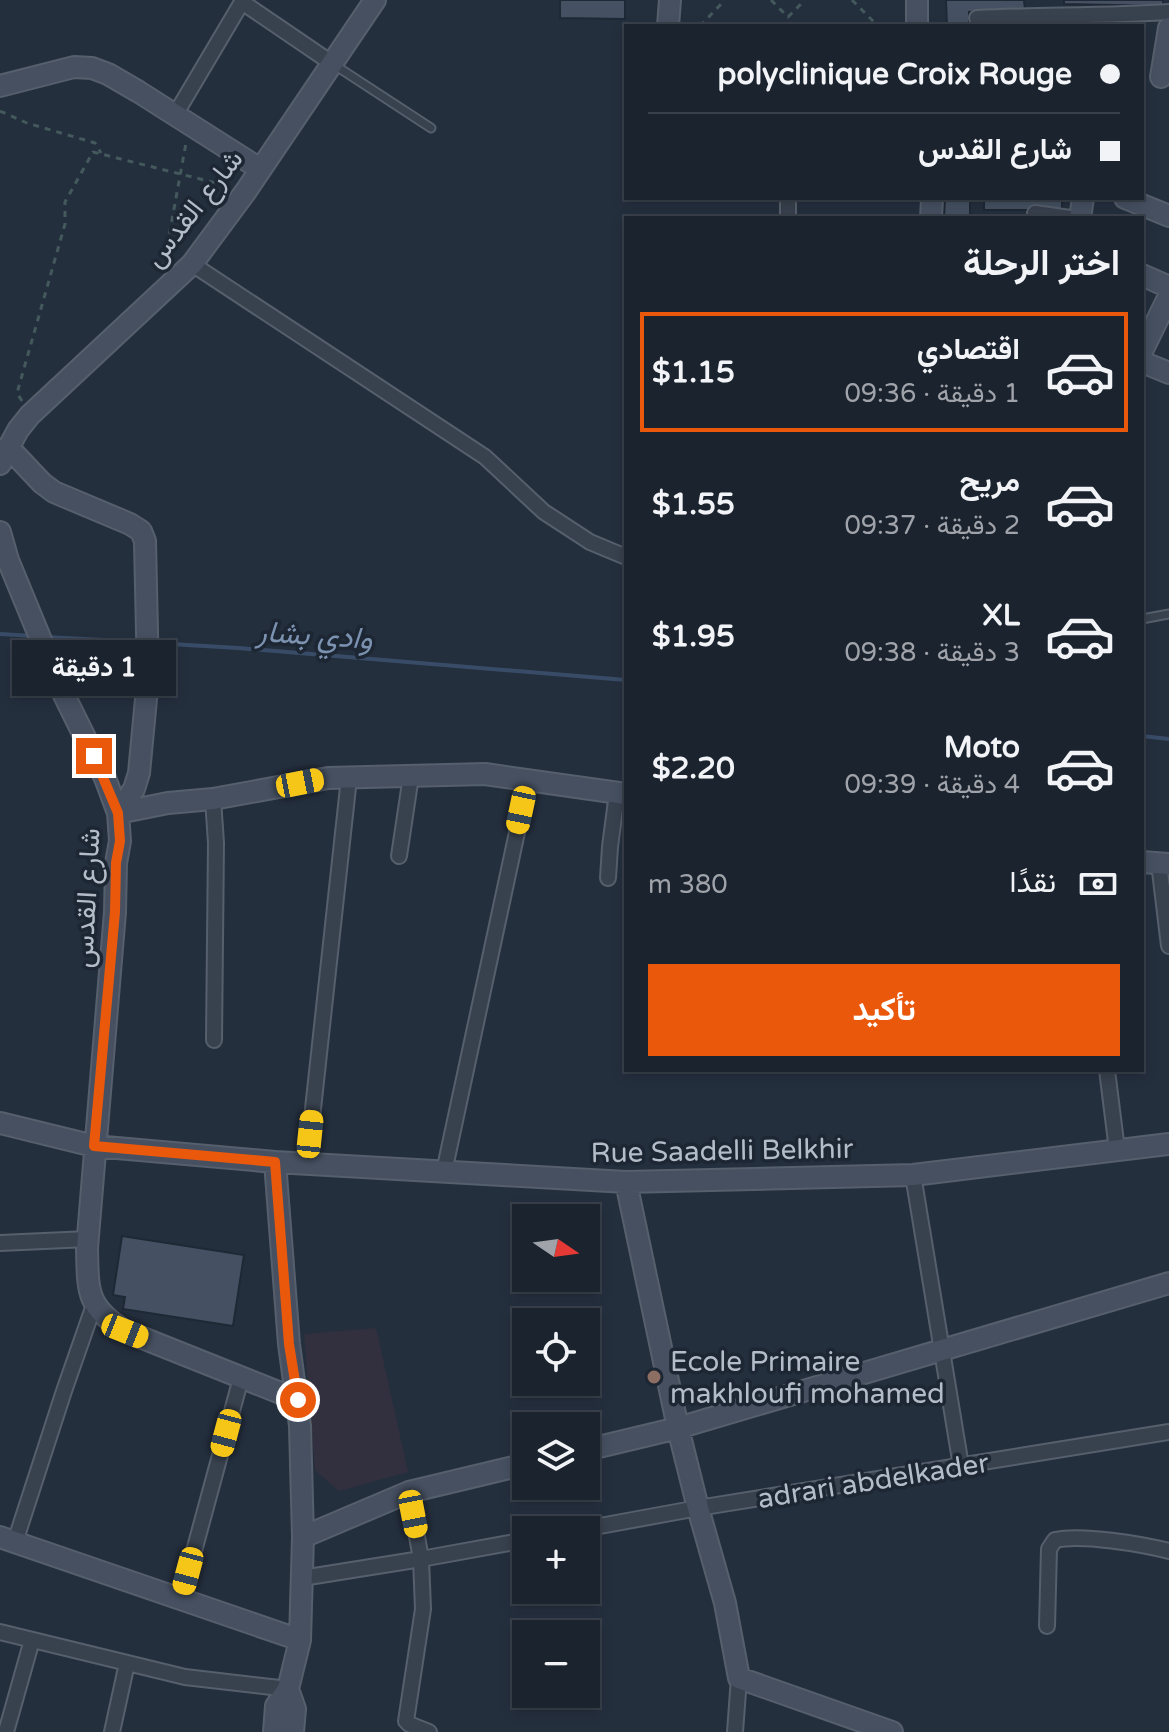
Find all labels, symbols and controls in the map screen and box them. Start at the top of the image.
text: polyclinique Croix Rouge [718,56,1072,93]
text: شارع القدس [918,131,1072,168]
street label: شارع القدس [137,143,251,275]
text: اختر الرحلة [963,242,1120,285]
text: اقتصادي [917,331,1020,368]
icon: car [1044,336,1116,408]
text: $1.15 [652,354,735,391]
text: 1 دقيقة · 09:36 [844,378,1020,409]
text: مريح [960,463,1020,500]
icon: car [1044,468,1116,540]
text: $1.55 [652,486,735,523]
text: 2 دقيقة · 09:37 [844,510,1020,541]
text: XL [983,597,1020,634]
icon: car [1044,600,1116,672]
water label: وادي بشار [254,613,374,663]
text: $1.95 [652,618,735,655]
text: 3 دقيقة · 09:38 [844,637,1020,668]
callout: 1 دقيقة [12,640,176,696]
text: 1 دقيقة [52,652,136,683]
text: Moto [944,729,1020,766]
icon: car [1044,732,1116,804]
route end [76,738,112,774]
text: $2.20 [652,750,735,787]
car [274,767,326,799]
text: 4 دقيقة · 09:39 [844,769,1020,800]
car [504,784,538,836]
street label: شارع القدس [66,827,109,969]
icon: cash [1076,862,1120,906]
text: نقدًا [1010,864,1056,901]
text: 380 m [648,869,728,900]
button: تأكيد [648,964,1120,1056]
car [296,1109,324,1159]
street label: Rue Saadelli Belkhir [590,1132,854,1170]
north arrow [512,1204,600,1292]
map controls [512,1204,600,1708]
button: locate [512,1308,600,1396]
car [98,1311,152,1351]
place label: Ecole Primaire makhloufi mohamed [670,1345,945,1411]
marker: Ecole Primaire makhloufi mohamed [645,1368,663,1386]
route start [280,1382,316,1418]
car [208,1407,244,1459]
button: layers [512,1412,600,1500]
street label: adrari abdelkader [755,1446,991,1516]
car [397,1488,429,1540]
button: + [512,1516,600,1604]
car [170,1545,206,1597]
button: − [512,1620,600,1708]

